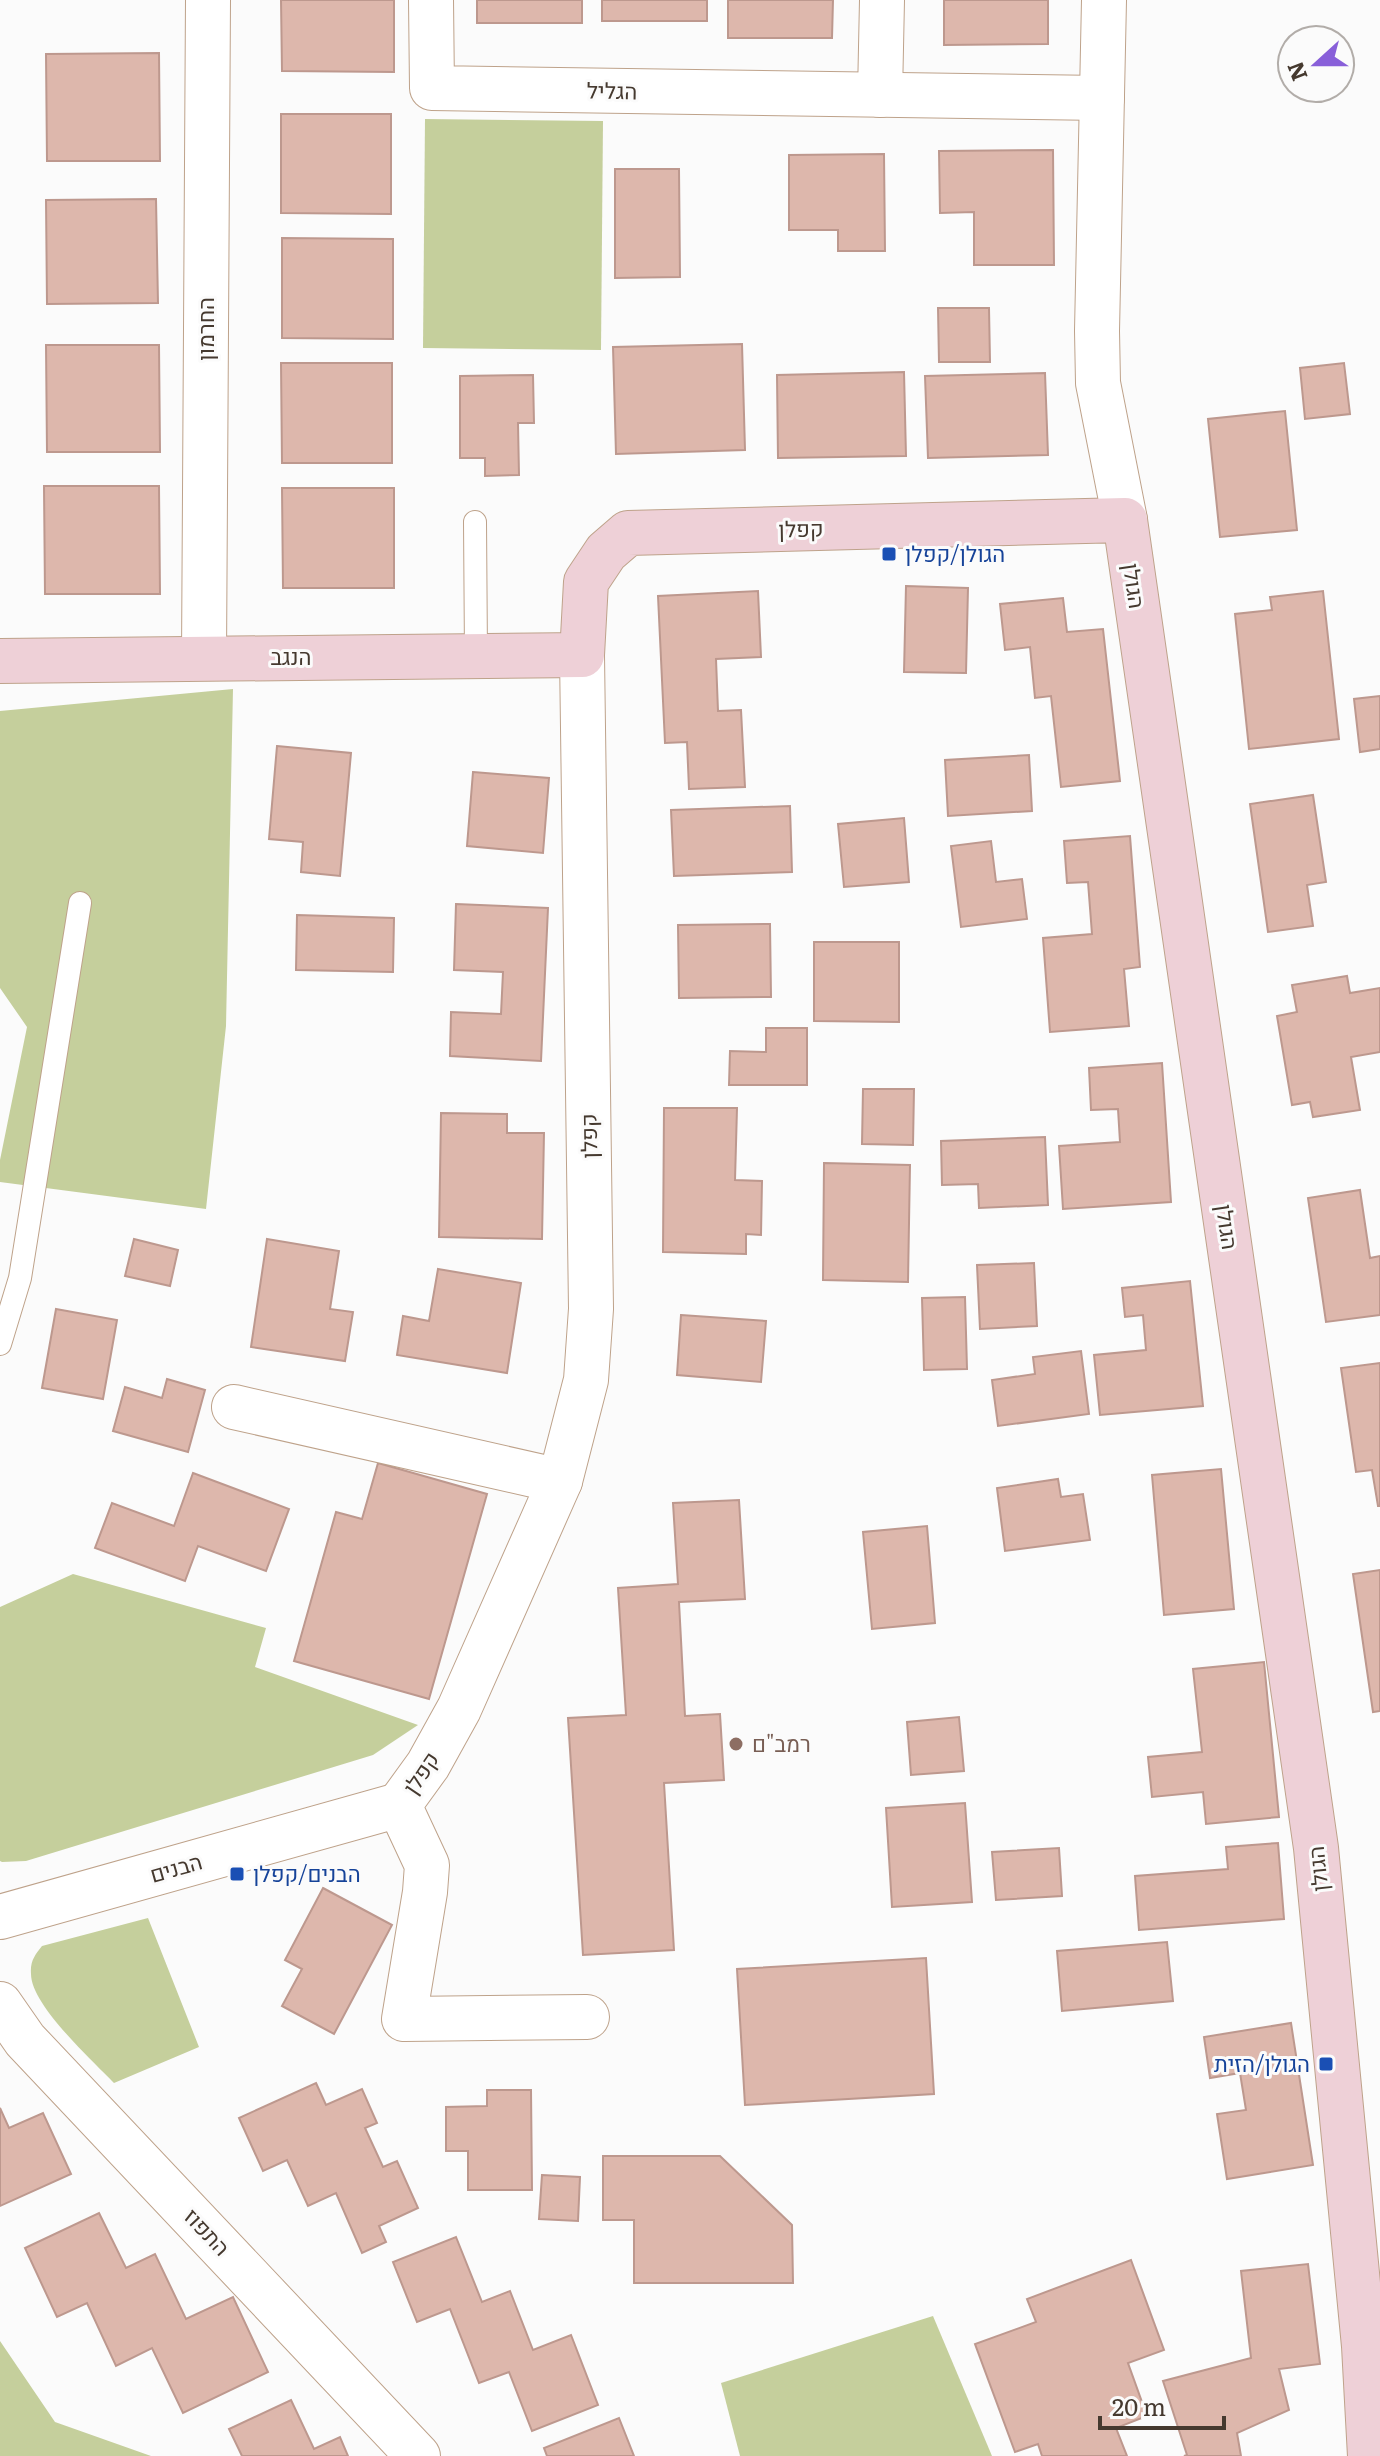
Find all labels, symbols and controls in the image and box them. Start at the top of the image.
north arrow [1276,24,1356,104]
text: N [1277,57,1315,86]
street label: הגליל [586,73,638,106]
street label: החרמון [188,297,221,361]
street label: קפלן [778,511,824,544]
place label: הגולן/קפלן [905,536,1005,569]
marker: הגולן/קפלן [880,545,898,563]
street label: הגולן [1116,561,1155,611]
street label: הנגב [270,639,312,672]
street label: קפלן [571,1113,604,1159]
street label: הגולן [1209,1202,1248,1252]
place label: רמב"ם [752,1726,811,1759]
marker: רמב"ם [727,1735,745,1753]
street label: קפלן [393,1744,446,1800]
street label: הבנים [146,1843,206,1890]
street label: הגולן [1298,1845,1335,1894]
place label: הבנים/קפלן [253,1856,361,1889]
marker: הבנים/קפלן [228,1865,246,1883]
place label: הגולן/הזית [1214,2046,1310,2079]
marker: הגולן/הזית [1317,2055,1335,2073]
street label: התפוז [177,2200,239,2262]
scale bar [1100,2380,1224,2430]
text: 20 m [1112,2388,1166,2423]

